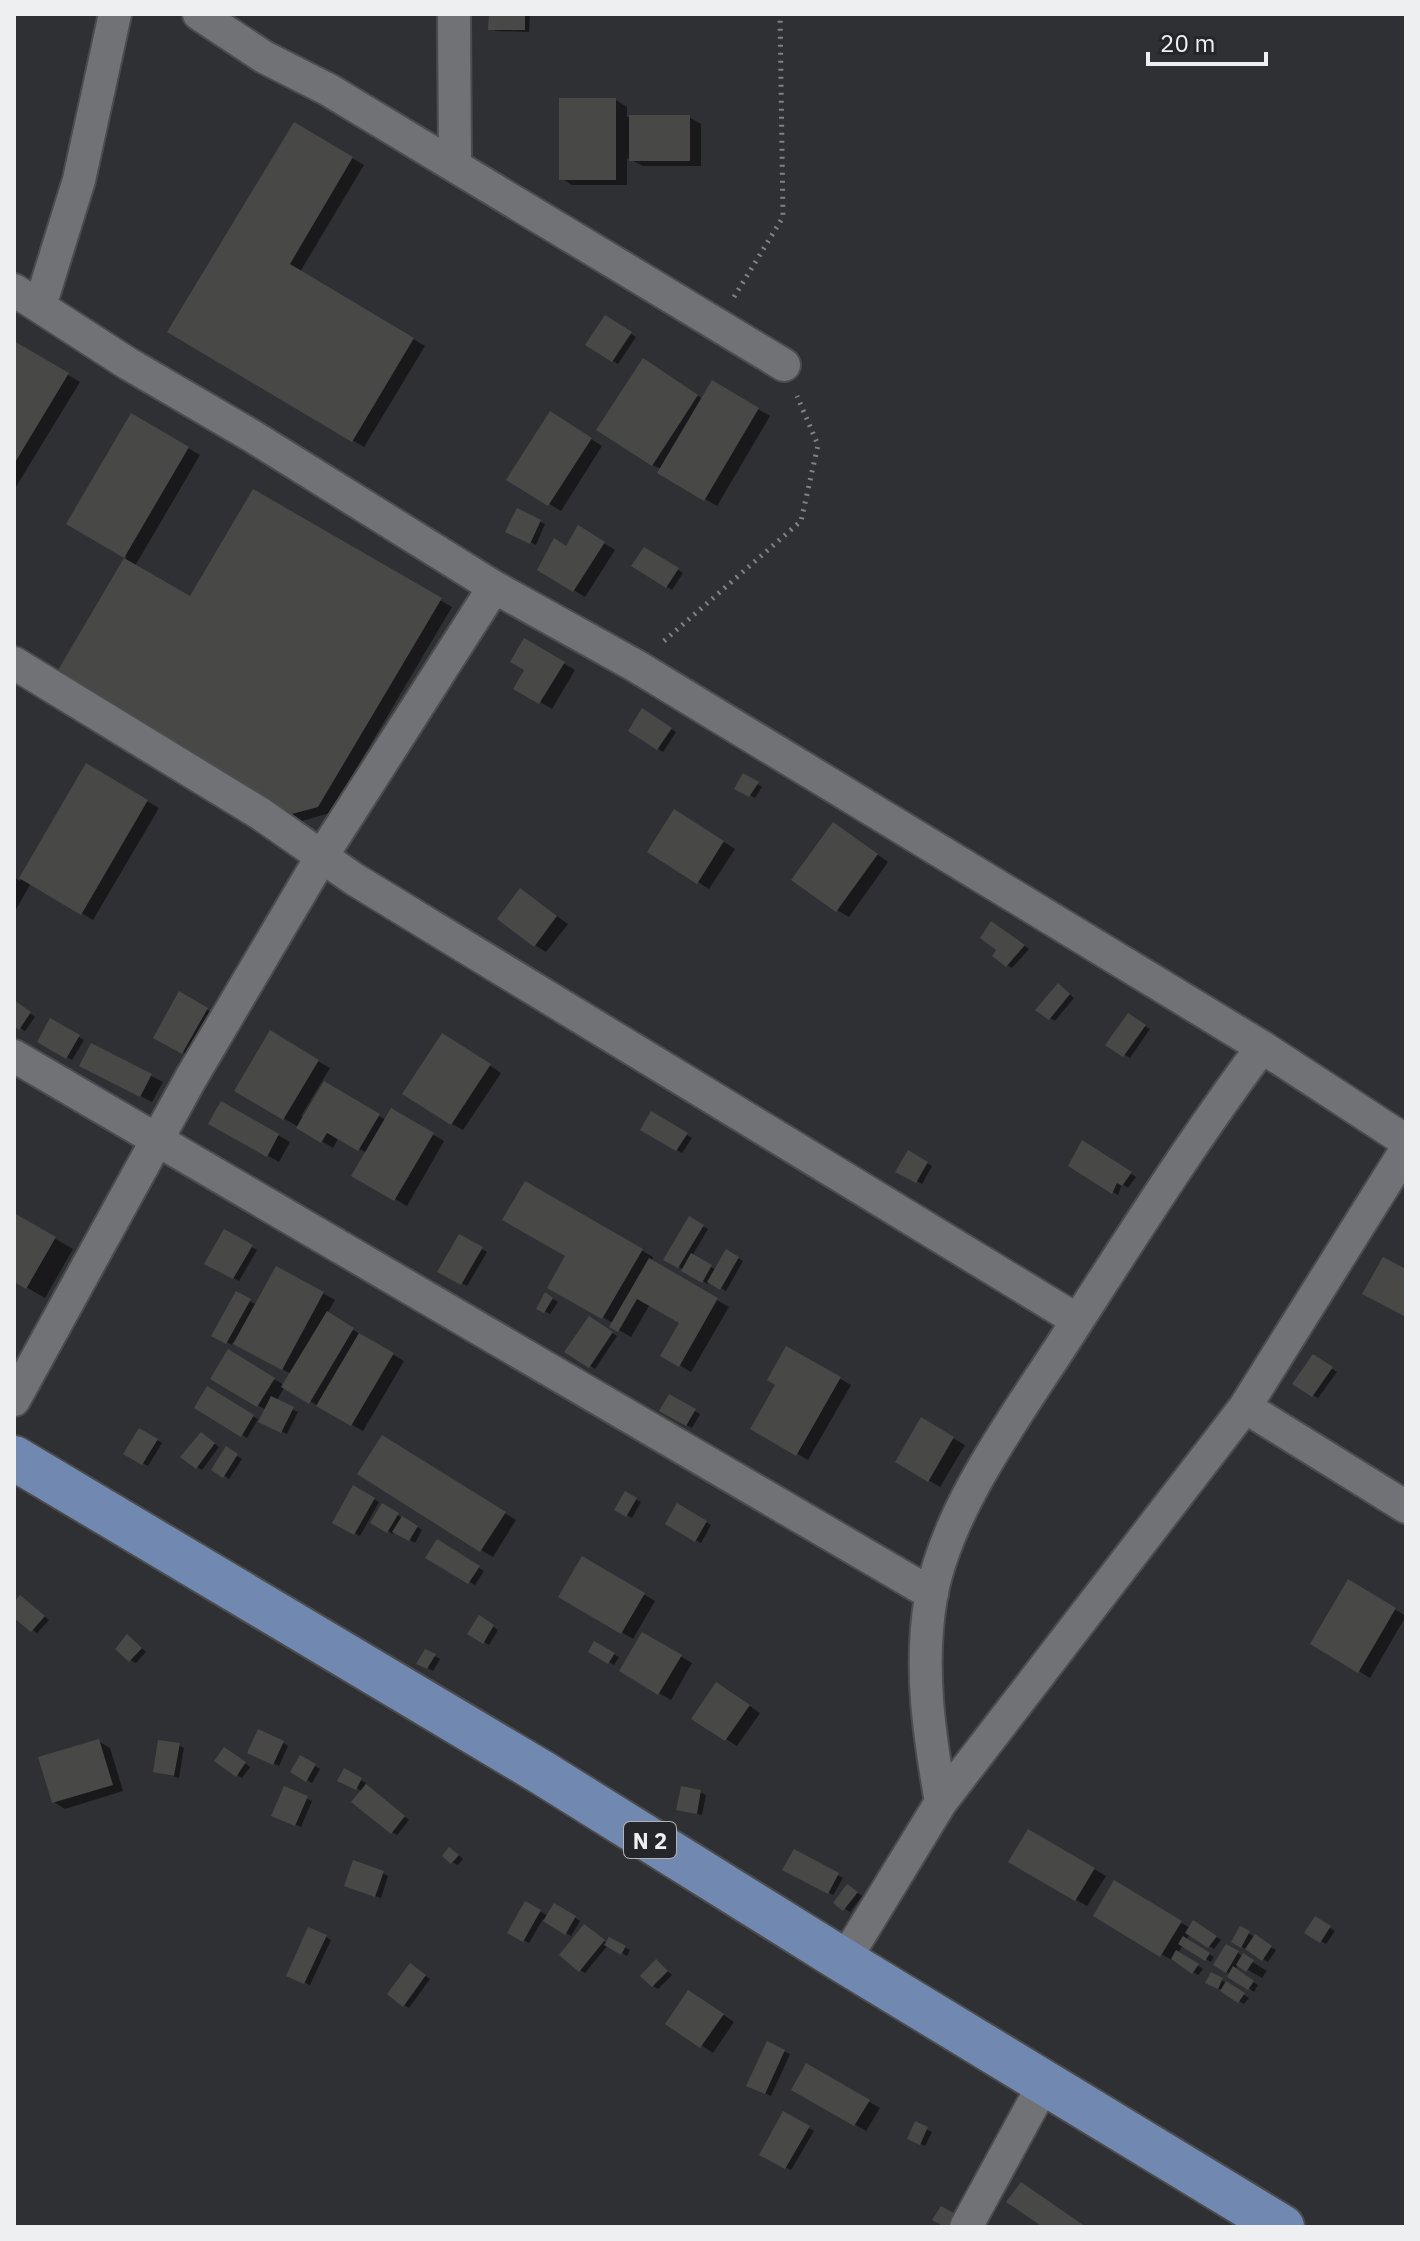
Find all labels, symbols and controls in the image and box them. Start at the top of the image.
scale bar [1148,16,1266,66]
text: 20 m [1160,27,1215,59]
road number: N 2 [624,1822,676,1858]

